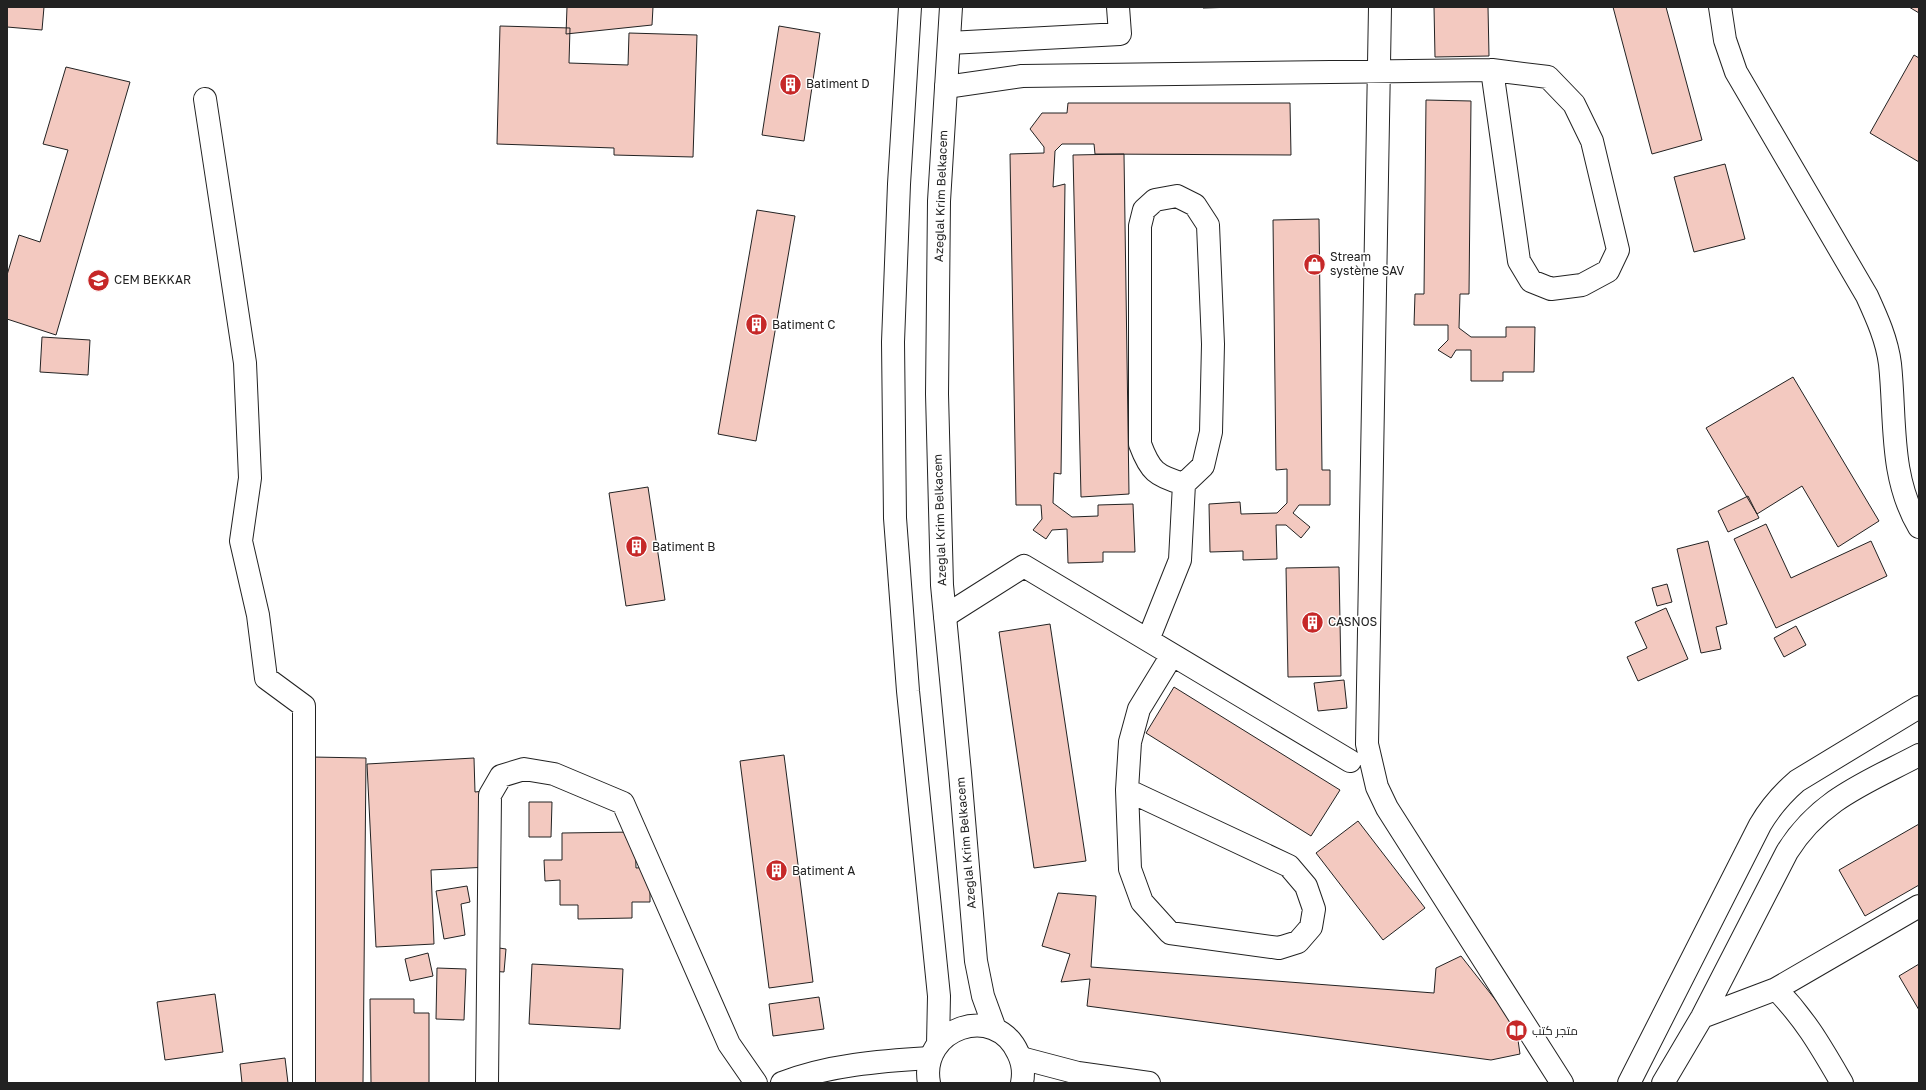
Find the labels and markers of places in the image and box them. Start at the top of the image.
building icon: Batiment D [778,71,804,97]
place label: Batiment D [806,76,870,91]
place label: Stream système SAV [1330,249,1404,278]
shop icon: Stream système SAV [1302,251,1328,277]
school or university icon: CEM BEKKAR [85,267,111,293]
place label: CEM BEKKAR [114,272,191,287]
building icon: Batiment C [744,312,770,338]
place label: Batiment C [772,317,836,332]
building icon: Batiment B [624,534,650,560]
place label: Batiment B [652,539,715,554]
building icon: CASNOS [1300,609,1326,635]
place label: CASNOS [1328,614,1378,629]
building icon: Batiment A [764,858,790,884]
place label: Batiment A [792,863,855,878]
library icon: متجر كتب [1503,1018,1529,1044]
place label: متجر كتب [1532,1023,1578,1038]

